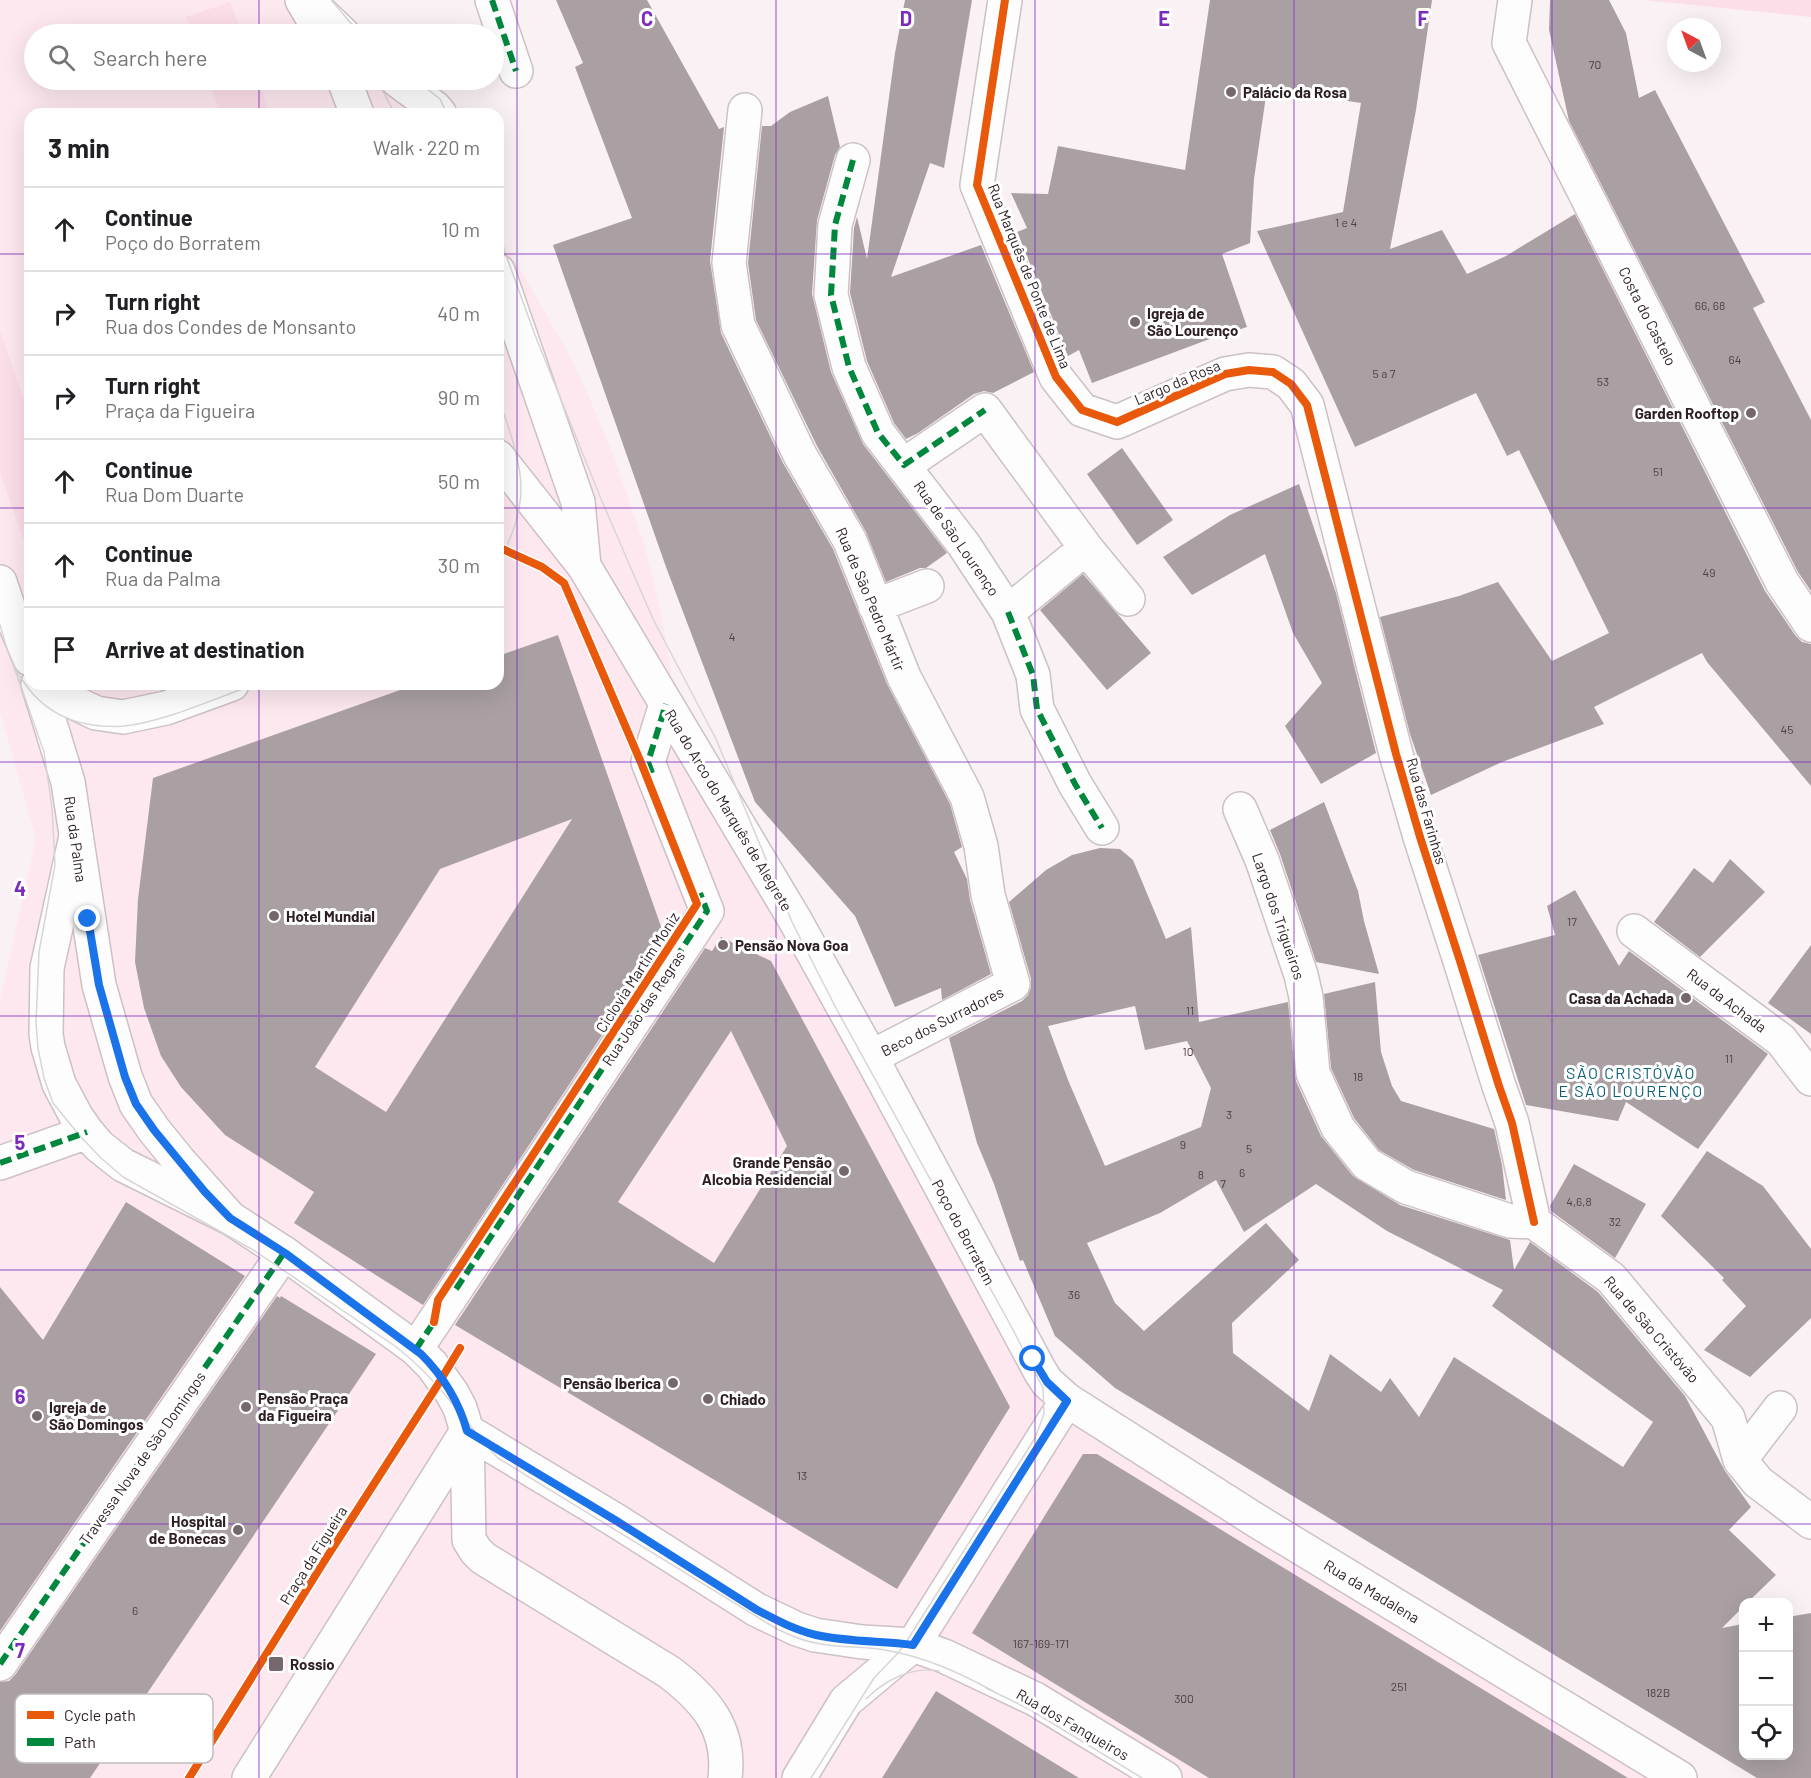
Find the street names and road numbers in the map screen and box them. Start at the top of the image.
street label: Rua Marquês de Ponte de Lima [985,181,1075,371]
street label: Costa do Castelo [1615,263,1681,369]
street label: Largo da Rosa [1131,356,1223,408]
street label: Rua de São Lourenço [910,477,1004,599]
street label: Rua de São Pedro Mártir [832,524,910,674]
street label: Rua do Arco do Marquês de Alegrete [661,706,797,914]
street label: Rua das Farinhas [1403,756,1451,866]
street label: Rua da Palma [61,795,91,883]
street label: Largo dos Trigueiros [1249,850,1309,982]
street label: Ciclovia Martim Moniz [591,908,683,1036]
street label: Rua João das Regras [598,947,688,1069]
street label: Rua da Achada [1684,964,1770,1036]
street label: Beco dos Surradores [878,982,1006,1060]
street label: Poço do Borratem [929,1176,999,1288]
street label: Rua de São Cristóvão [1601,1272,1703,1386]
street label: Travessa Nova de São Domingos [75,1368,209,1548]
street label: Praça da Figueira [276,1502,350,1608]
street label: Rua da Madalena [1321,1555,1423,1627]
street label: Rua dos Fanqueiros [1013,1684,1133,1764]

